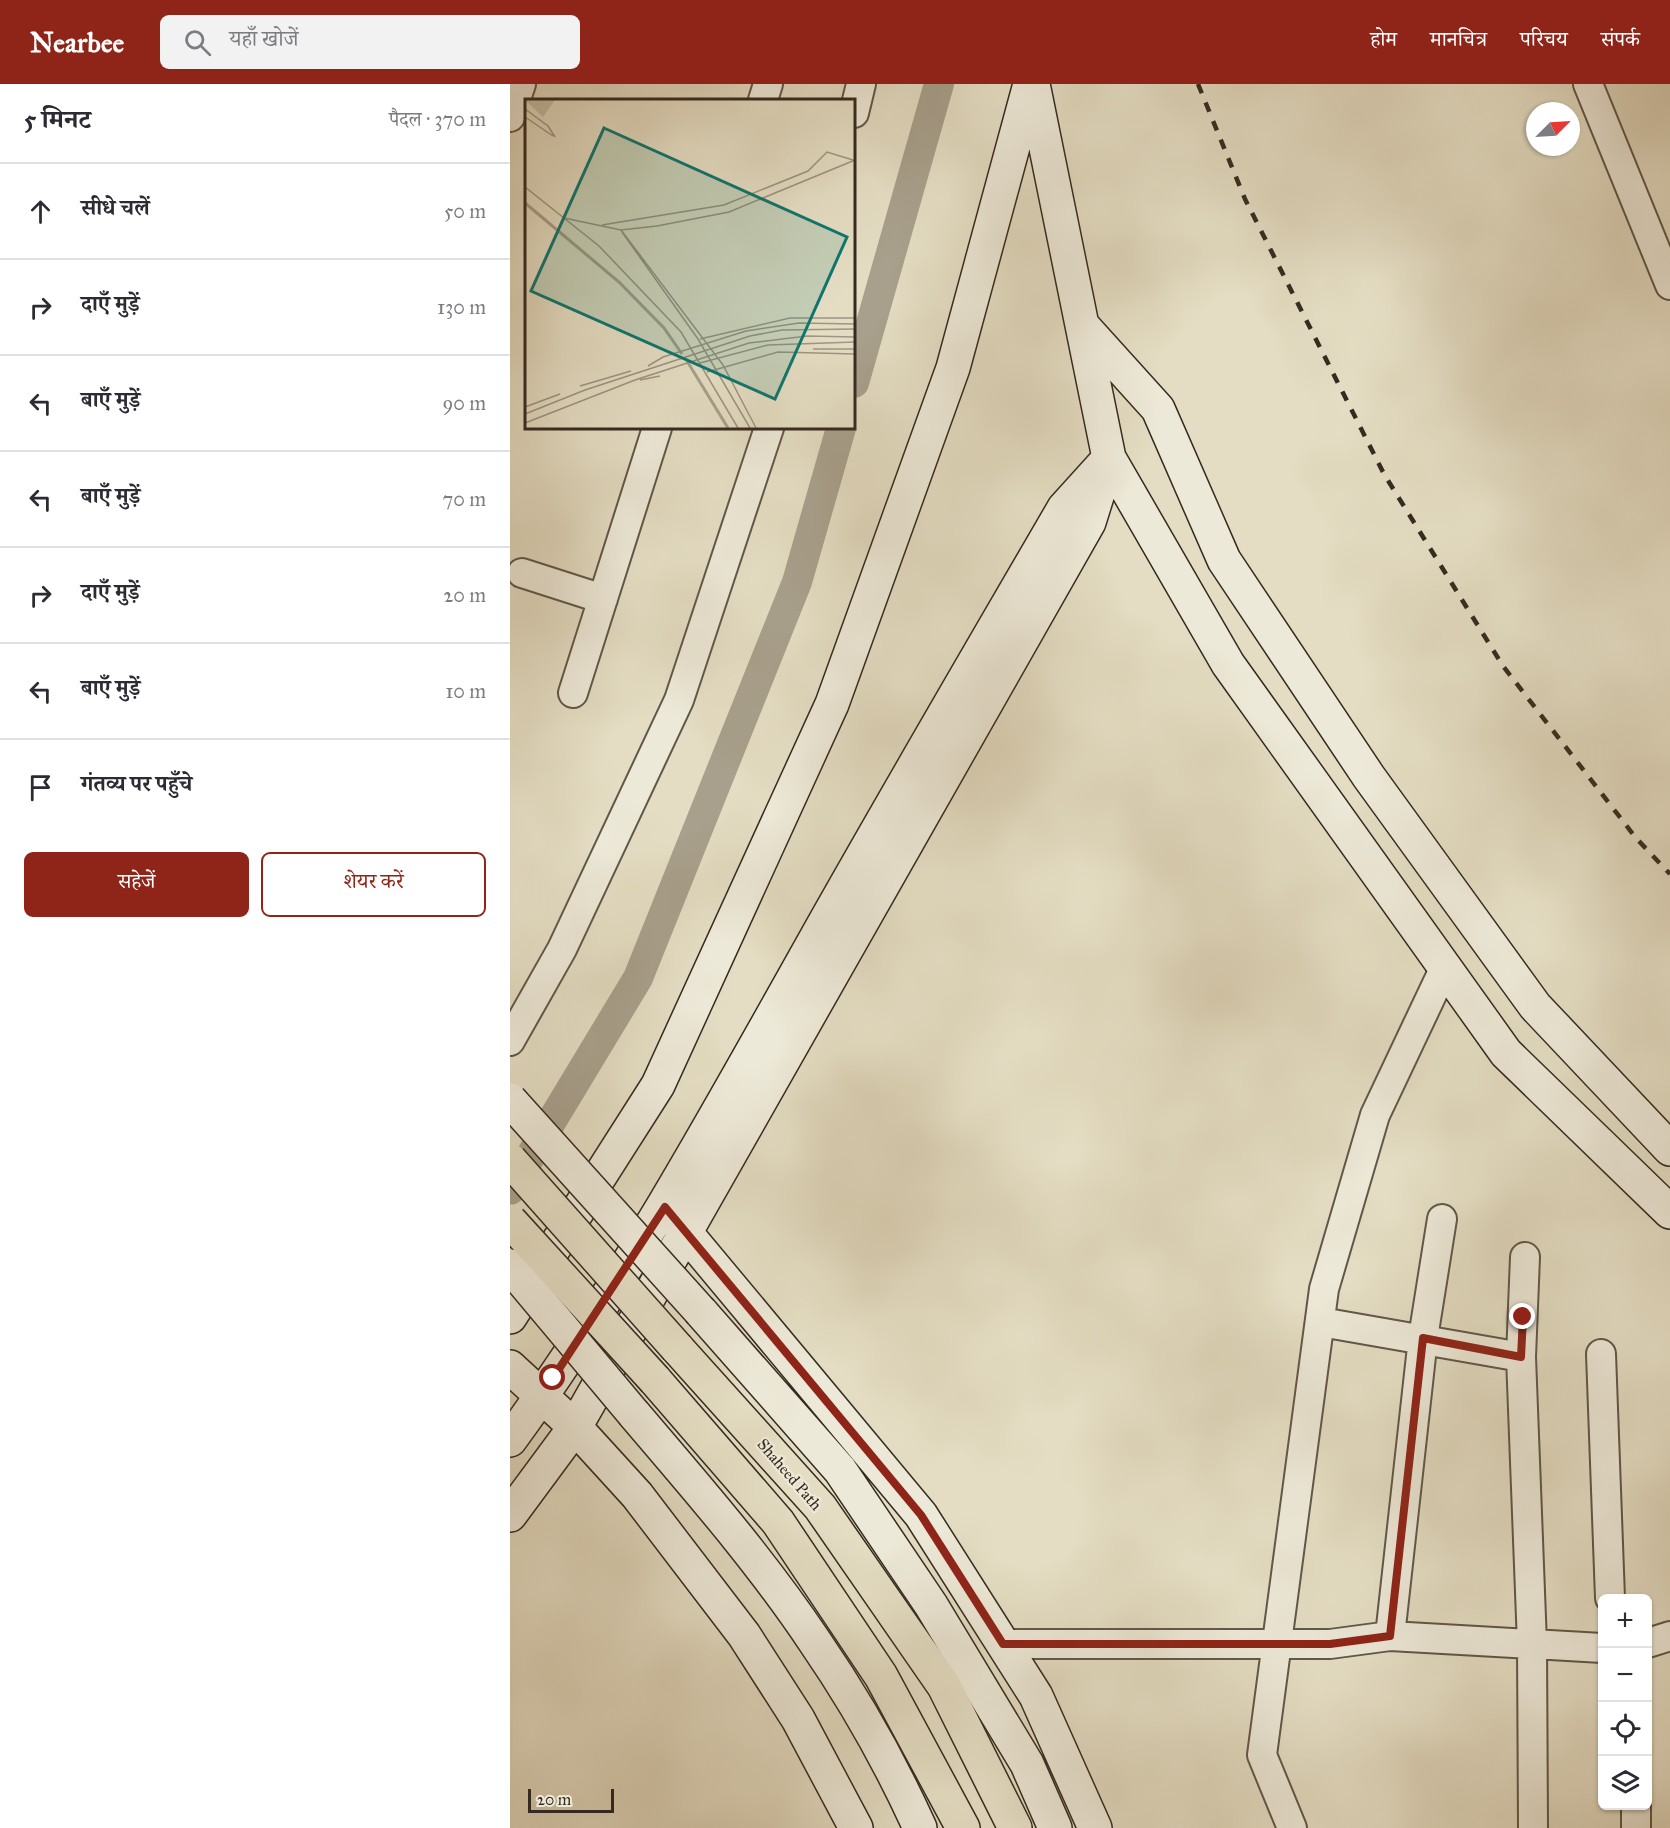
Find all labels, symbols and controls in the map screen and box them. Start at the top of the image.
search box [160,15,580,69]
text: Nearbee [30,25,124,60]
text: यहाँ खोजें [229,25,298,52]
icon: search [181,26,214,59]
text: होम [1370,26,1397,52]
text: मानचित्र [1430,26,1487,52]
text: परिचय [1520,26,1568,52]
text: संपर्क [1601,26,1640,52]
inset map [525,99,855,429]
north arrow [1526,102,1580,156]
text: 5 मिनट [24,103,91,135]
text: पैदल · 370 m [389,107,486,131]
text: सीधे चलें [81,194,150,221]
icon: ahead [24,195,57,228]
text: 50 m [444,199,486,223]
text: दाएँ मुड़ें [81,290,140,317]
icon: right [24,291,57,324]
text: 130 m [437,295,486,319]
text: बाएँ मुड़ें [81,386,140,413]
icon: left [24,387,57,420]
text: 90 m [443,391,486,415]
text: बाएँ मुड़ें [81,482,140,509]
icon: left [24,483,57,516]
text: 70 m [443,487,486,511]
text: दाएँ मुड़ें [81,578,140,605]
icon: right [24,579,57,612]
text: 20 m [443,583,486,607]
text: बाएँ मुड़ें [81,674,140,701]
icon: left [24,675,57,708]
text: 10 m [445,679,486,703]
text: गंतव्य पर पहुँचे [81,770,192,797]
icon: arrive [24,771,57,804]
button: सहेजें [24,852,249,917]
button: शेयर करें [261,852,486,917]
route end [1509,1303,1535,1329]
route start [539,1364,565,1390]
street label: Shaheed Path [753,1435,826,1514]
map controls [1598,1594,1652,1810]
button: + [1598,1594,1652,1648]
button: − [1598,1648,1652,1702]
button: locate [1598,1702,1652,1756]
button: layers [1598,1756,1652,1810]
scale bar [528,1786,614,1814]
text: 20 m [537,1790,571,1809]

